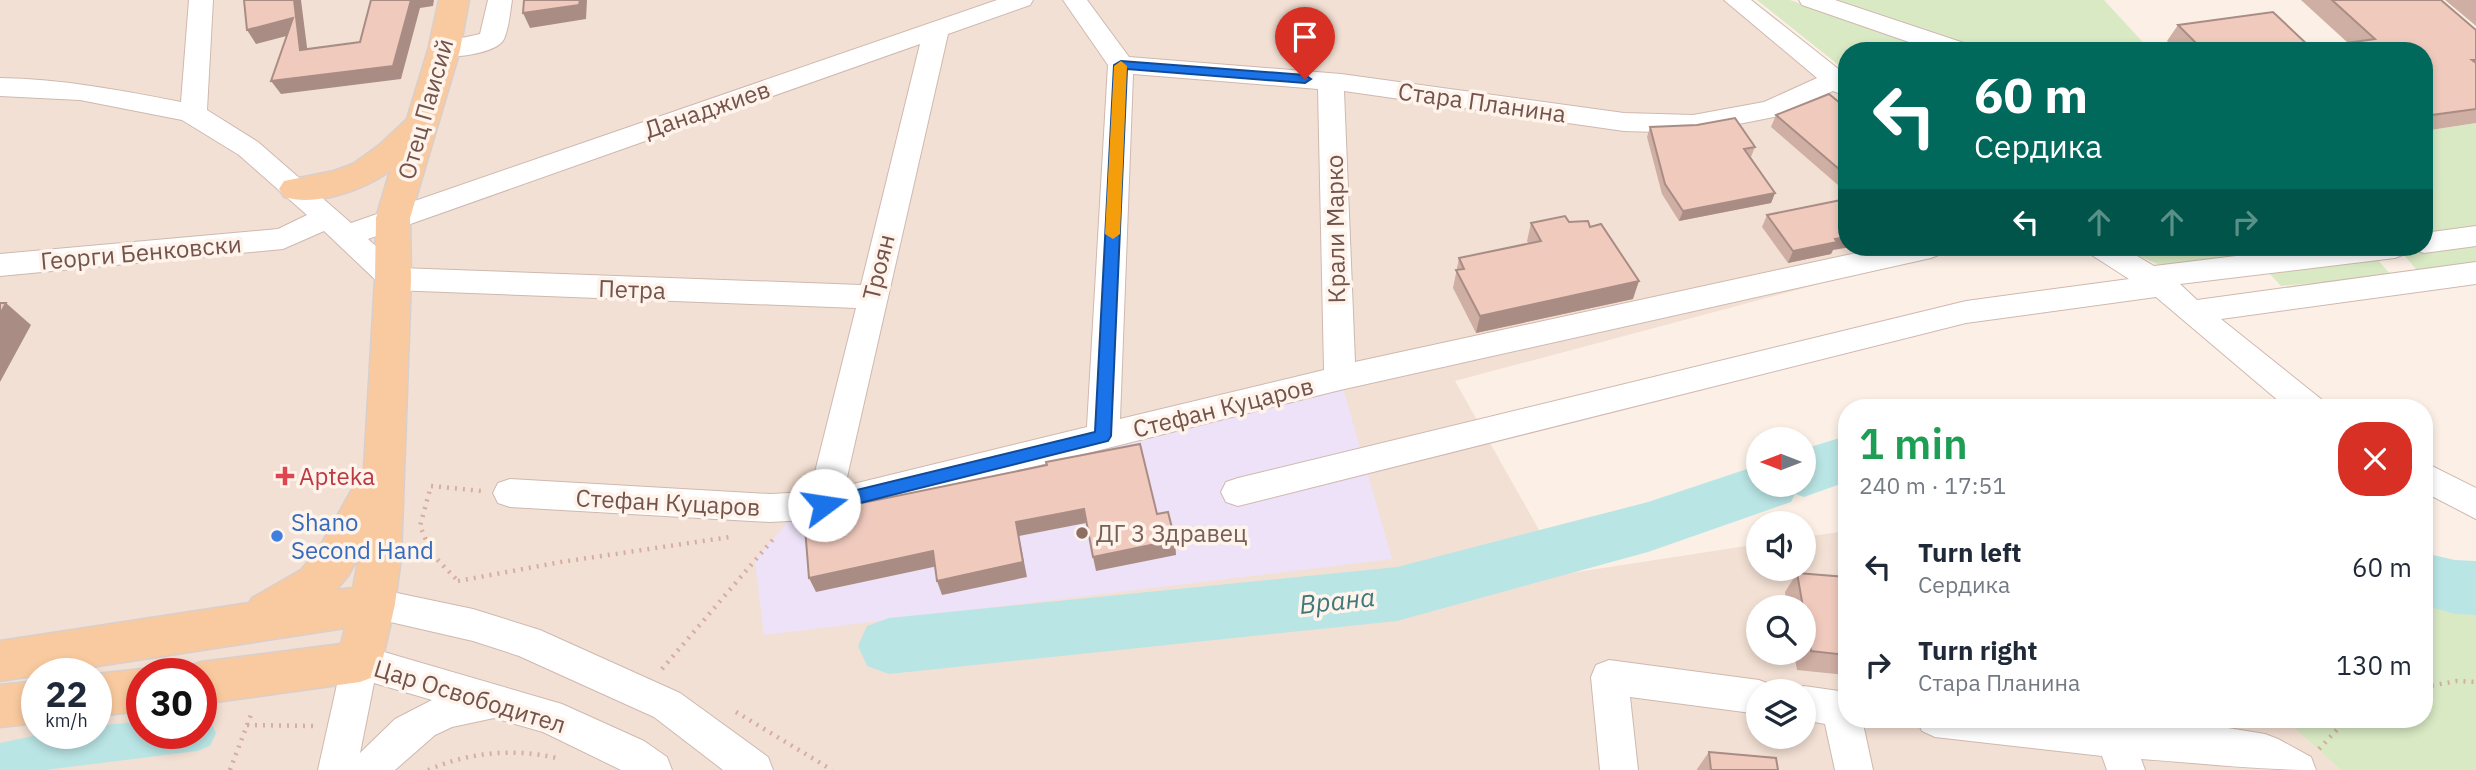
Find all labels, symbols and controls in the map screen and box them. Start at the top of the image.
pin [1275,7,1335,79]
icon: arrive [1286,18,1324,56]
street label: Отец Паисий [390,35,460,183]
text: 60 m [1974,63,2088,126]
icon: left [1859,70,1950,161]
street label: Данаджиев [640,73,774,145]
street label: Стара Планина [1396,74,1568,130]
text: Сердика [1974,125,2102,167]
street label: Крали Марко [1318,154,1352,304]
icon: left [2007,203,2045,241]
icon: ahead [2080,203,2118,241]
icon: ahead [2153,203,2191,241]
icon: right [2226,203,2264,241]
street label: Георги Бенковски [39,227,243,277]
street label: Троян [854,231,902,303]
street label: Петра [598,272,667,306]
street label: Стефан Куцаров [1129,369,1317,445]
text: 1 min [1859,416,1968,471]
button: close [2338,422,2412,496]
north arrow [1746,427,1816,497]
map controls [1746,427,1816,749]
place label: Apteka [299,460,375,492]
marker: Apteka [277,468,293,484]
position arrow [787,468,861,542]
text: 240 m · 17:51 [1859,470,2006,500]
street label: Стефан Куцаров [575,481,761,523]
place label: Shano Second Hand [291,506,434,566]
button: sound [1746,511,1816,581]
place label: ДГ 3 Здравец [1096,517,1247,549]
marker: ДГ 3 Здравец [1074,525,1090,541]
marker: Shano Second Hand [269,528,285,544]
text: Turn left [1918,535,2021,569]
icon: left [1859,548,1897,586]
text: 60 m [2352,550,2412,584]
text: Сердика [1918,569,2010,599]
water label: Врана [1297,579,1377,621]
button: search [1746,595,1816,665]
text: Turn right [1918,633,2037,667]
icon: right [1859,646,1897,684]
text: 130 m [2336,648,2412,682]
street label: Цар Освободител [370,652,570,740]
speed limit sign: 30 [126,658,217,749]
text: Стара Планина [1918,667,2080,697]
text: 22 [45,671,88,717]
button: layers [1746,679,1816,749]
text: km/h [45,709,88,732]

